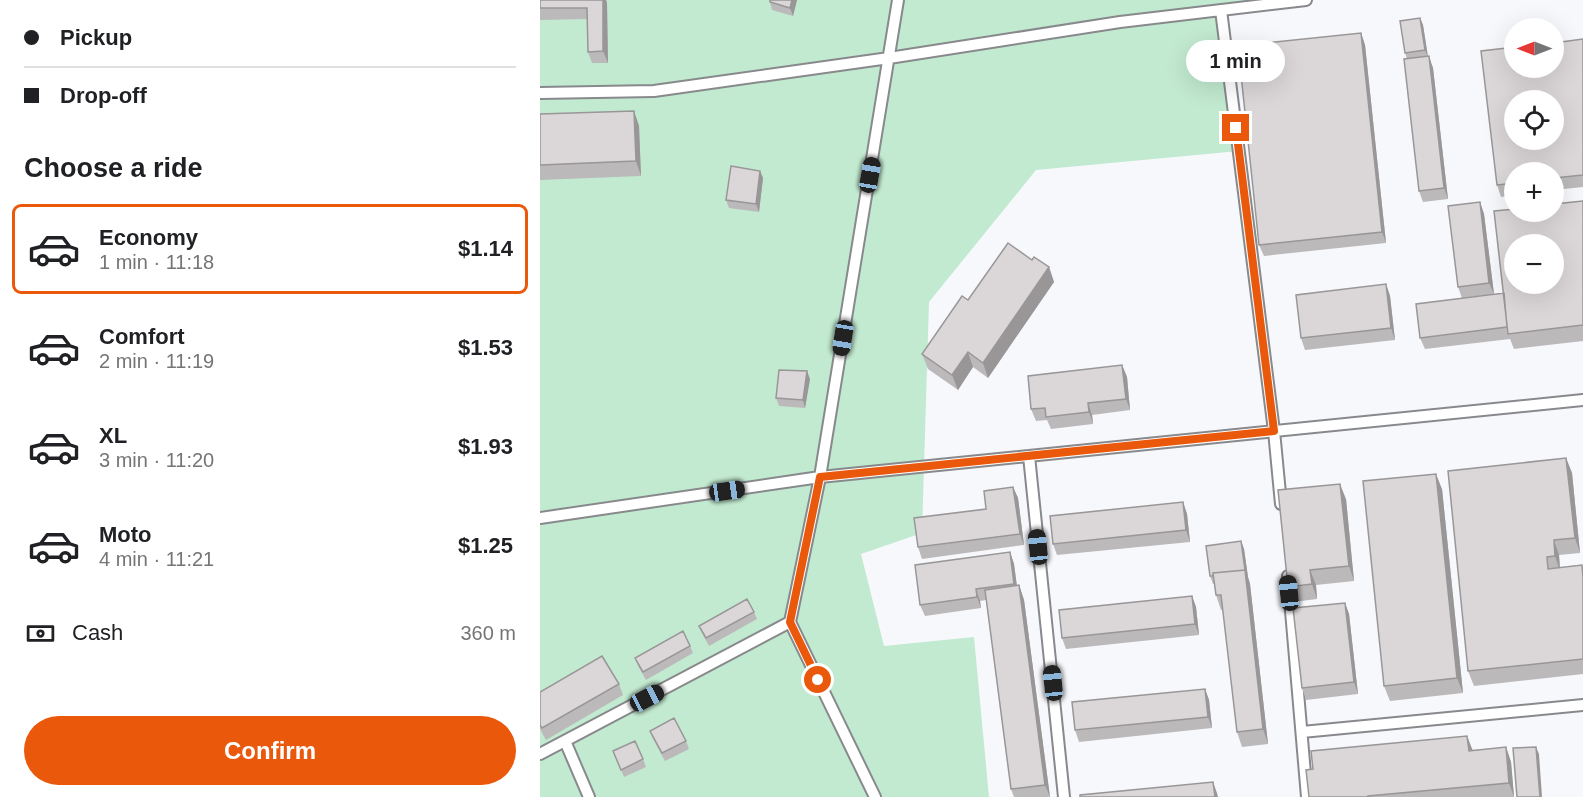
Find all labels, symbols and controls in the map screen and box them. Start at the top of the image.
north arrow [1504,18,1564,78]
map controls [1504,18,1564,294]
text: Pickup [60,25,132,50]
callout: 1 min [1186,41,1286,83]
text: 1 min [1209,50,1262,72]
text: Drop-off [60,83,147,108]
button: locate [1504,90,1564,150]
route end [1222,114,1249,141]
text: Choose a ride [24,153,203,183]
car [858,156,882,194]
button: + [1504,162,1564,222]
icon: car [27,222,81,276]
text: Economy [99,225,198,250]
button: − [1504,234,1564,294]
text: $1.14 [458,236,513,261]
text: 1 min · 11:18 [99,251,214,273]
car [831,319,855,357]
icon: car [27,321,81,375]
text: Comfort [99,324,185,349]
text: $1.53 [458,335,513,360]
text: 2 min · 11:19 [99,350,214,372]
icon: car [27,420,81,474]
text: XL [99,423,127,448]
text: $1.93 [458,434,513,459]
text: 3 min · 11:20 [99,449,214,471]
car [708,480,746,502]
icon: car [27,519,81,573]
text: Moto [99,522,152,547]
car [1027,528,1049,566]
text: $1.25 [458,533,513,558]
text: 4 min · 11:21 [99,548,214,570]
car [1278,574,1300,612]
icon: cash [24,617,57,650]
text: Cash [72,620,123,645]
text: 360 m [460,622,516,644]
car [1042,664,1064,702]
route start [804,666,831,693]
car [627,682,667,714]
button: Confirm [24,716,516,785]

